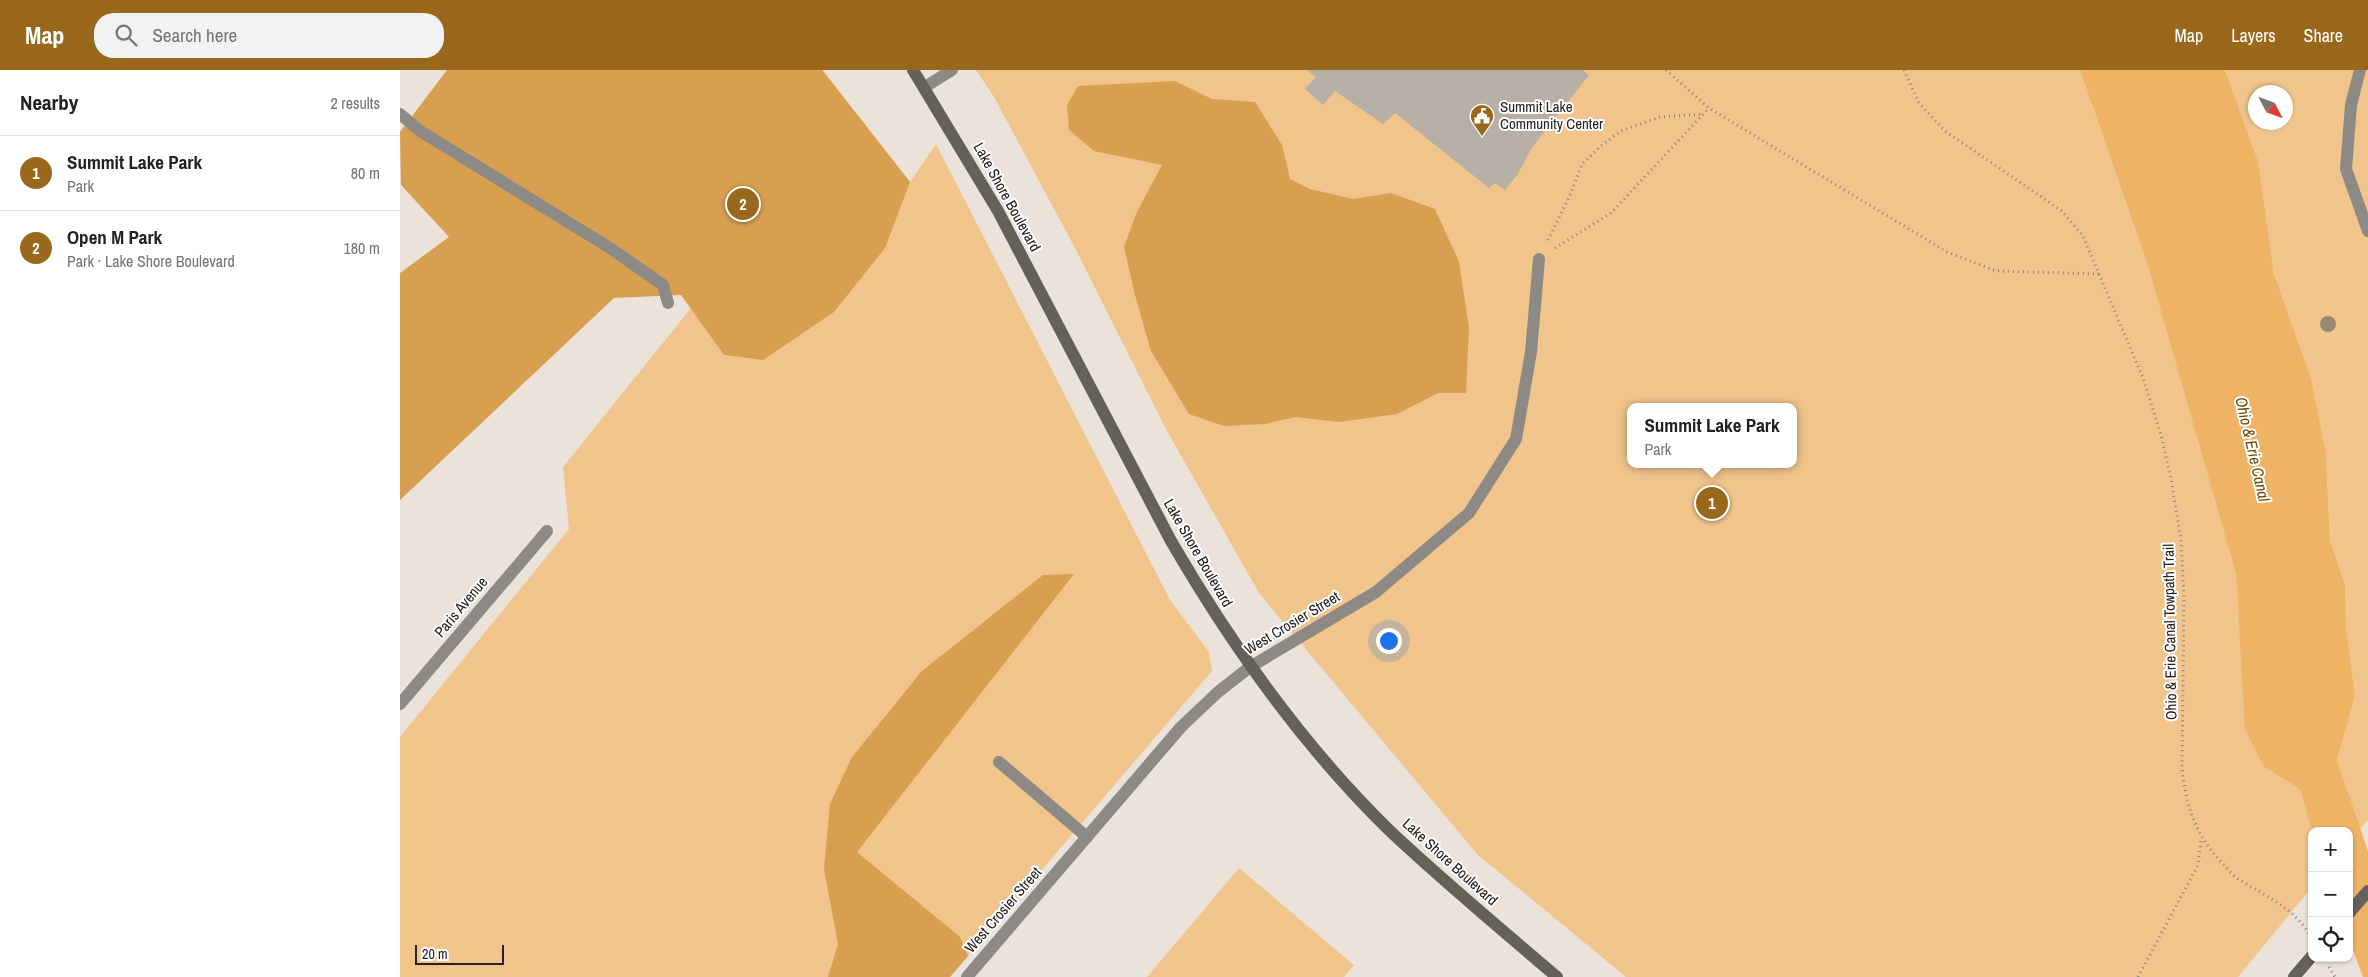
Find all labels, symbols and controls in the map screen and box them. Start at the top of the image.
search box [94,13,444,58]
text: Map [25,19,64,51]
icon: search [112,21,140,49]
text: Search here [152,22,237,48]
text: Map [2175,23,2203,48]
text: Layers [2231,23,2276,48]
text: Share [2304,23,2343,48]
north arrow [2248,85,2293,130]
text: Nearby [20,88,78,117]
text: 2 results [330,92,380,114]
place label: Summit Lake Community Center [1500,96,1603,134]
public building icon: Summit Lake Community Center [1469,103,1495,137]
street label: Lake Shore Boulevard [969,138,1046,255]
text: Summit Lake Park [67,149,202,175]
text: 1 [32,162,40,184]
text: 80 m [351,162,380,184]
text: Park [67,175,94,197]
pin: 2 [727,185,759,223]
text: Open M Park [67,224,162,250]
text: 2 [32,237,40,259]
text: 180 m [344,237,380,259]
text: Park · Lake Shore Boulevard [67,250,235,272]
water label: Ohio & Erie Canal [2230,395,2276,504]
popup [1627,403,1797,468]
text: Summit Lake Park [1644,412,1780,438]
text: Park [1644,438,1671,460]
pin: 1 [1696,484,1728,522]
street label: Lake Shore Boulevard [1159,495,1238,611]
street label: Ohio & Erie Canal Towpath Trail [2157,544,2182,720]
street label: Paris Avenue [429,572,492,641]
street label: West Crosier Street [1240,586,1344,659]
your location [1376,628,1402,654]
street label: Lake Shore Boulevard [1398,813,1503,910]
map controls [2308,827,2353,962]
button: + [2308,827,2353,872]
street label: West Crosier Street [959,862,1046,957]
button: − [2308,872,2353,917]
button: locate [2308,917,2353,962]
scale bar [415,942,504,965]
text: 20 m [422,945,448,963]

